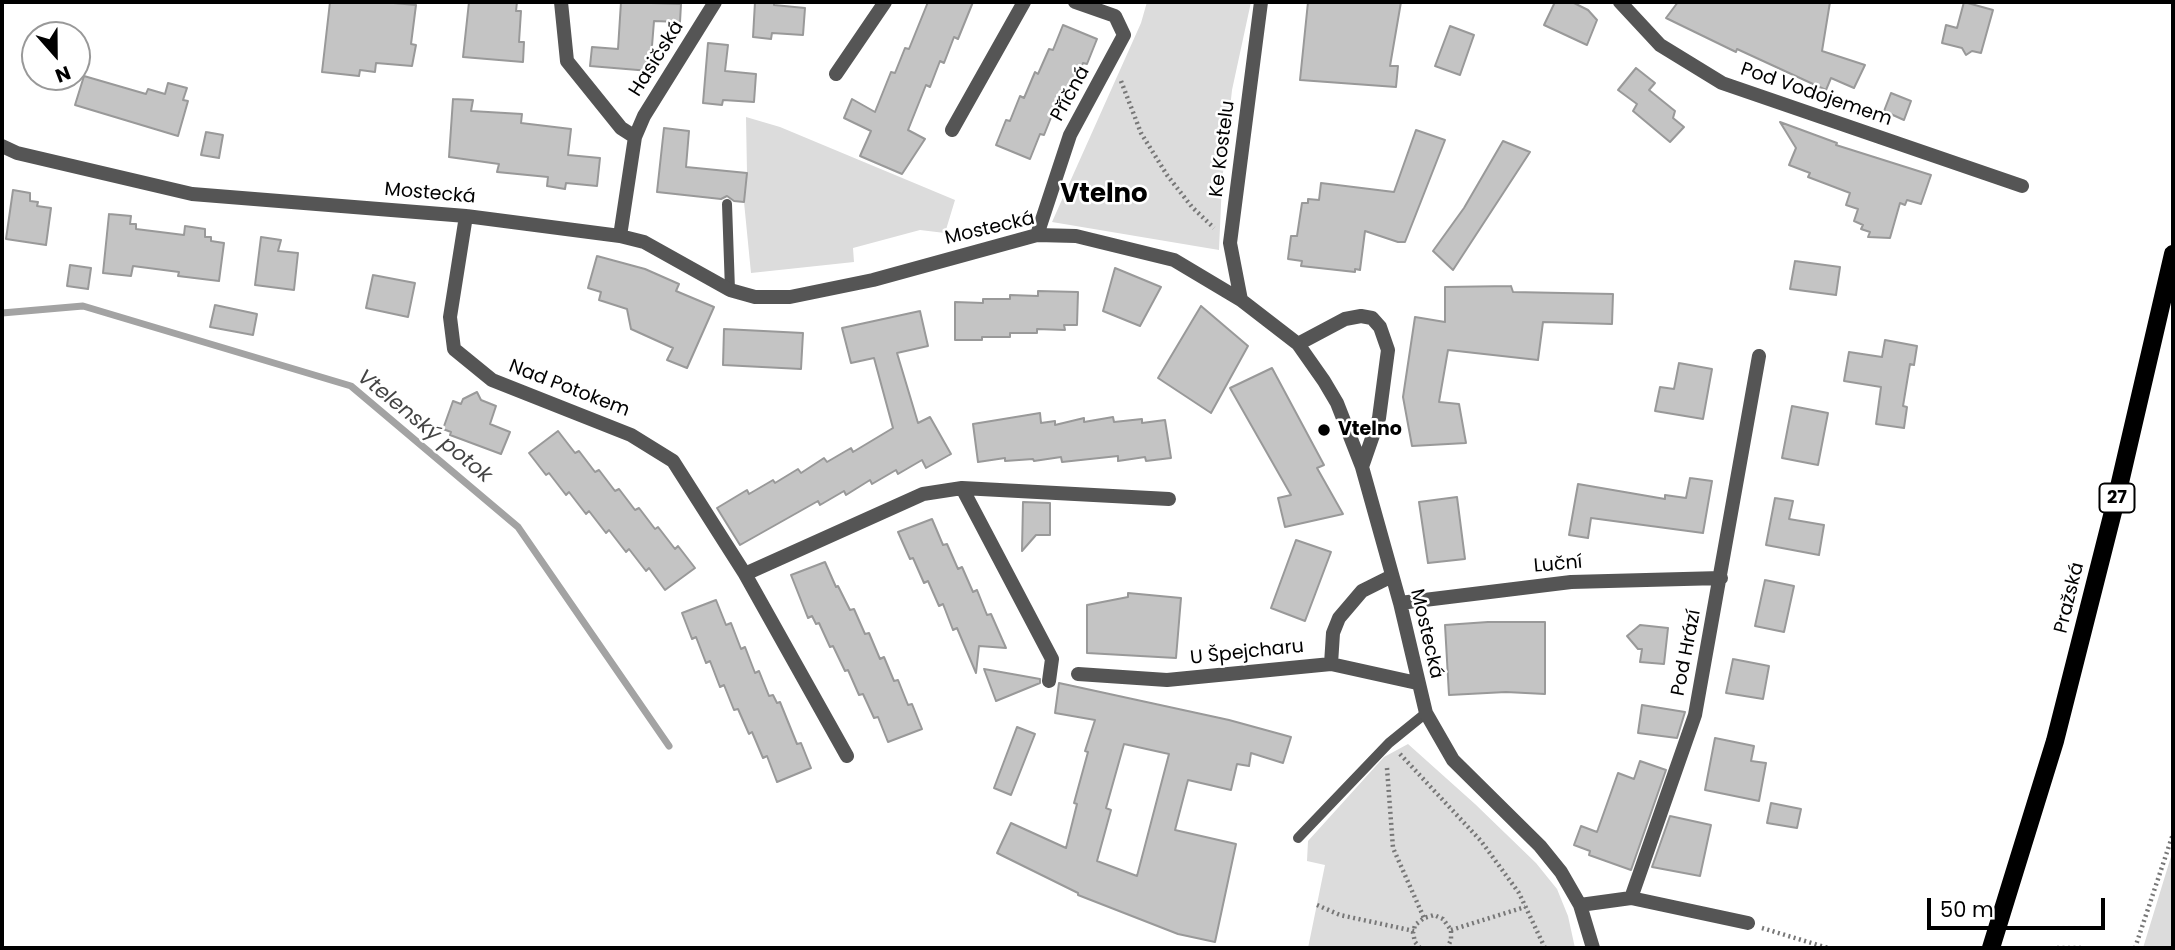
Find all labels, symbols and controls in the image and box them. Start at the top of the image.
street label: Hasičská [625,17,689,101]
north arrow [21,21,91,91]
street label: Pod Vodojemem [1737,58,1895,132]
text: N [51,59,75,89]
street label: Příčná [1047,63,1095,125]
street label: Ke Kostelu [1206,99,1240,199]
street label: Mostecká [384,179,476,209]
district label: Vtelno [1060,179,1148,211]
street label: Mostecká [943,208,1037,250]
street label: Nad Potokem [505,356,633,422]
water label: Vtelenský potok [352,365,496,489]
place label: Vtelno [1338,419,1402,441]
marker: Vtelno [1316,422,1332,438]
road number: 27 [2100,484,2134,512]
street label: Luční [1533,552,1583,578]
street label: Pražská [2050,560,2090,636]
street label: Mostecká [1405,587,1447,681]
street label: Pod Hrází [1667,608,1707,698]
street label: U Špejcharu [1189,636,1305,670]
scale bar [1930,884,2108,928]
text: 50 m [1940,895,1994,924]

